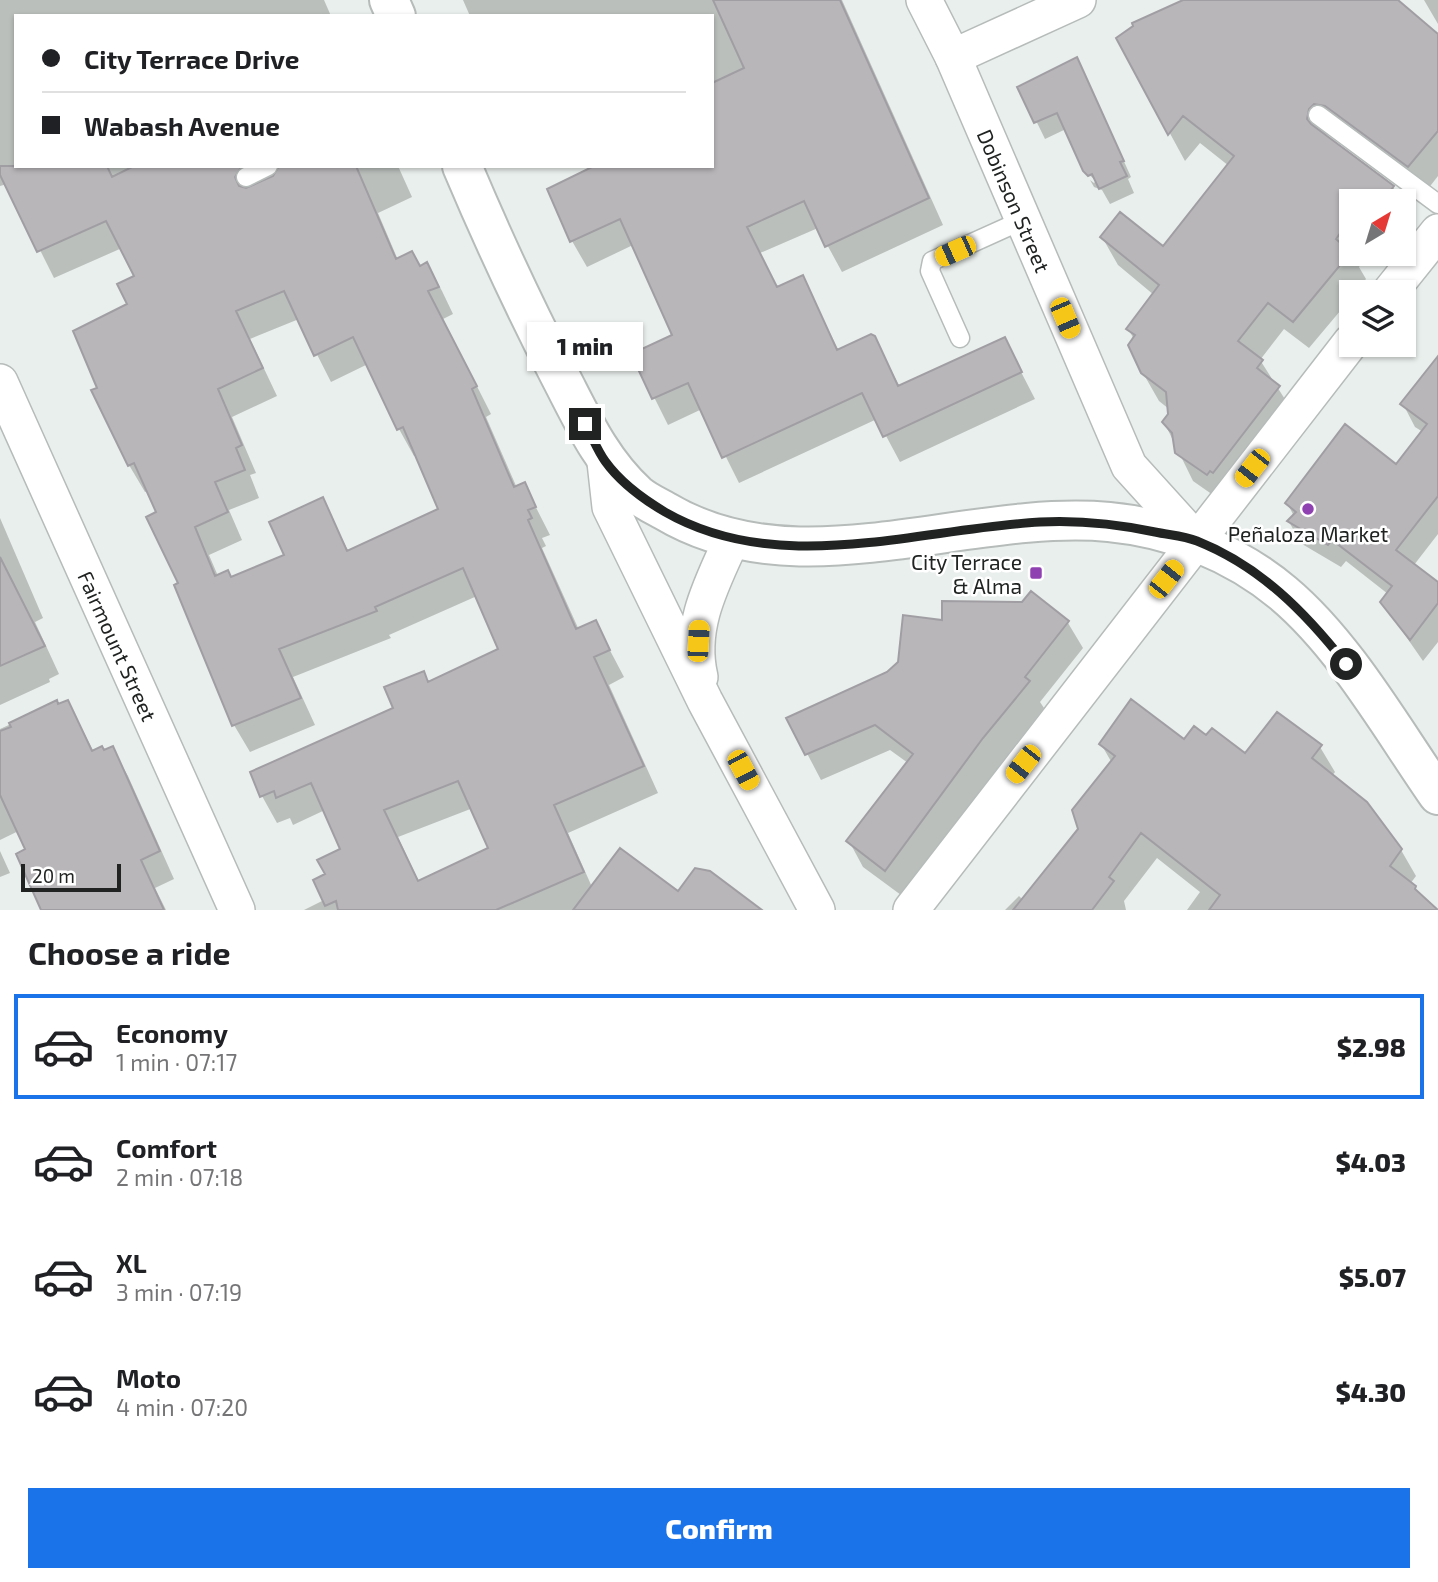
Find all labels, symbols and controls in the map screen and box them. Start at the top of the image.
text: City Terrace Drive [84,43,300,74]
text: Wabash Avenue [84,110,280,141]
street label: Dobinson Street [973,125,1056,276]
north arrow [1339,189,1416,266]
map controls [1339,189,1416,357]
car [932,233,979,269]
button: layers [1339,280,1416,357]
car [1048,295,1083,341]
callout: 1 min [527,322,643,372]
text: 1 min [557,332,613,360]
route end [569,408,601,440]
car [1231,445,1274,491]
marker: Peñaloza Market [1300,501,1316,517]
place label: Peñaloza Market [1228,521,1388,546]
place label: City Terrace & Alma [911,549,1022,598]
car [1145,556,1188,602]
marker: City Terrace & Alma [1028,565,1044,581]
street label: Fairmount Street [74,567,163,725]
car [687,619,710,663]
route start [1330,648,1362,680]
car [1002,741,1045,787]
car [724,747,763,793]
scale bar [21,861,121,893]
text: 20 m [32,864,75,887]
text: Choose a ride [28,933,231,971]
icon: car [32,1015,95,1078]
text: Economy [116,1017,228,1048]
text: $2.98 [1337,1031,1406,1062]
text: 1 min · 07:17 [116,1048,237,1076]
icon: car [32,1130,95,1193]
text: Comfort [116,1132,217,1163]
text: $4.03 [1336,1146,1406,1177]
text: 2 min · 07:18 [116,1163,243,1191]
icon: car [32,1245,95,1308]
text: XL [116,1247,147,1278]
text: $5.07 [1339,1261,1406,1292]
text: 3 min · 07:19 [116,1278,242,1306]
icon: car [32,1360,95,1423]
text: Moto [116,1362,181,1393]
text: $4.30 [1336,1376,1406,1407]
text: 4 min · 07:20 [116,1393,248,1421]
button: Confirm [28,1488,1410,1568]

